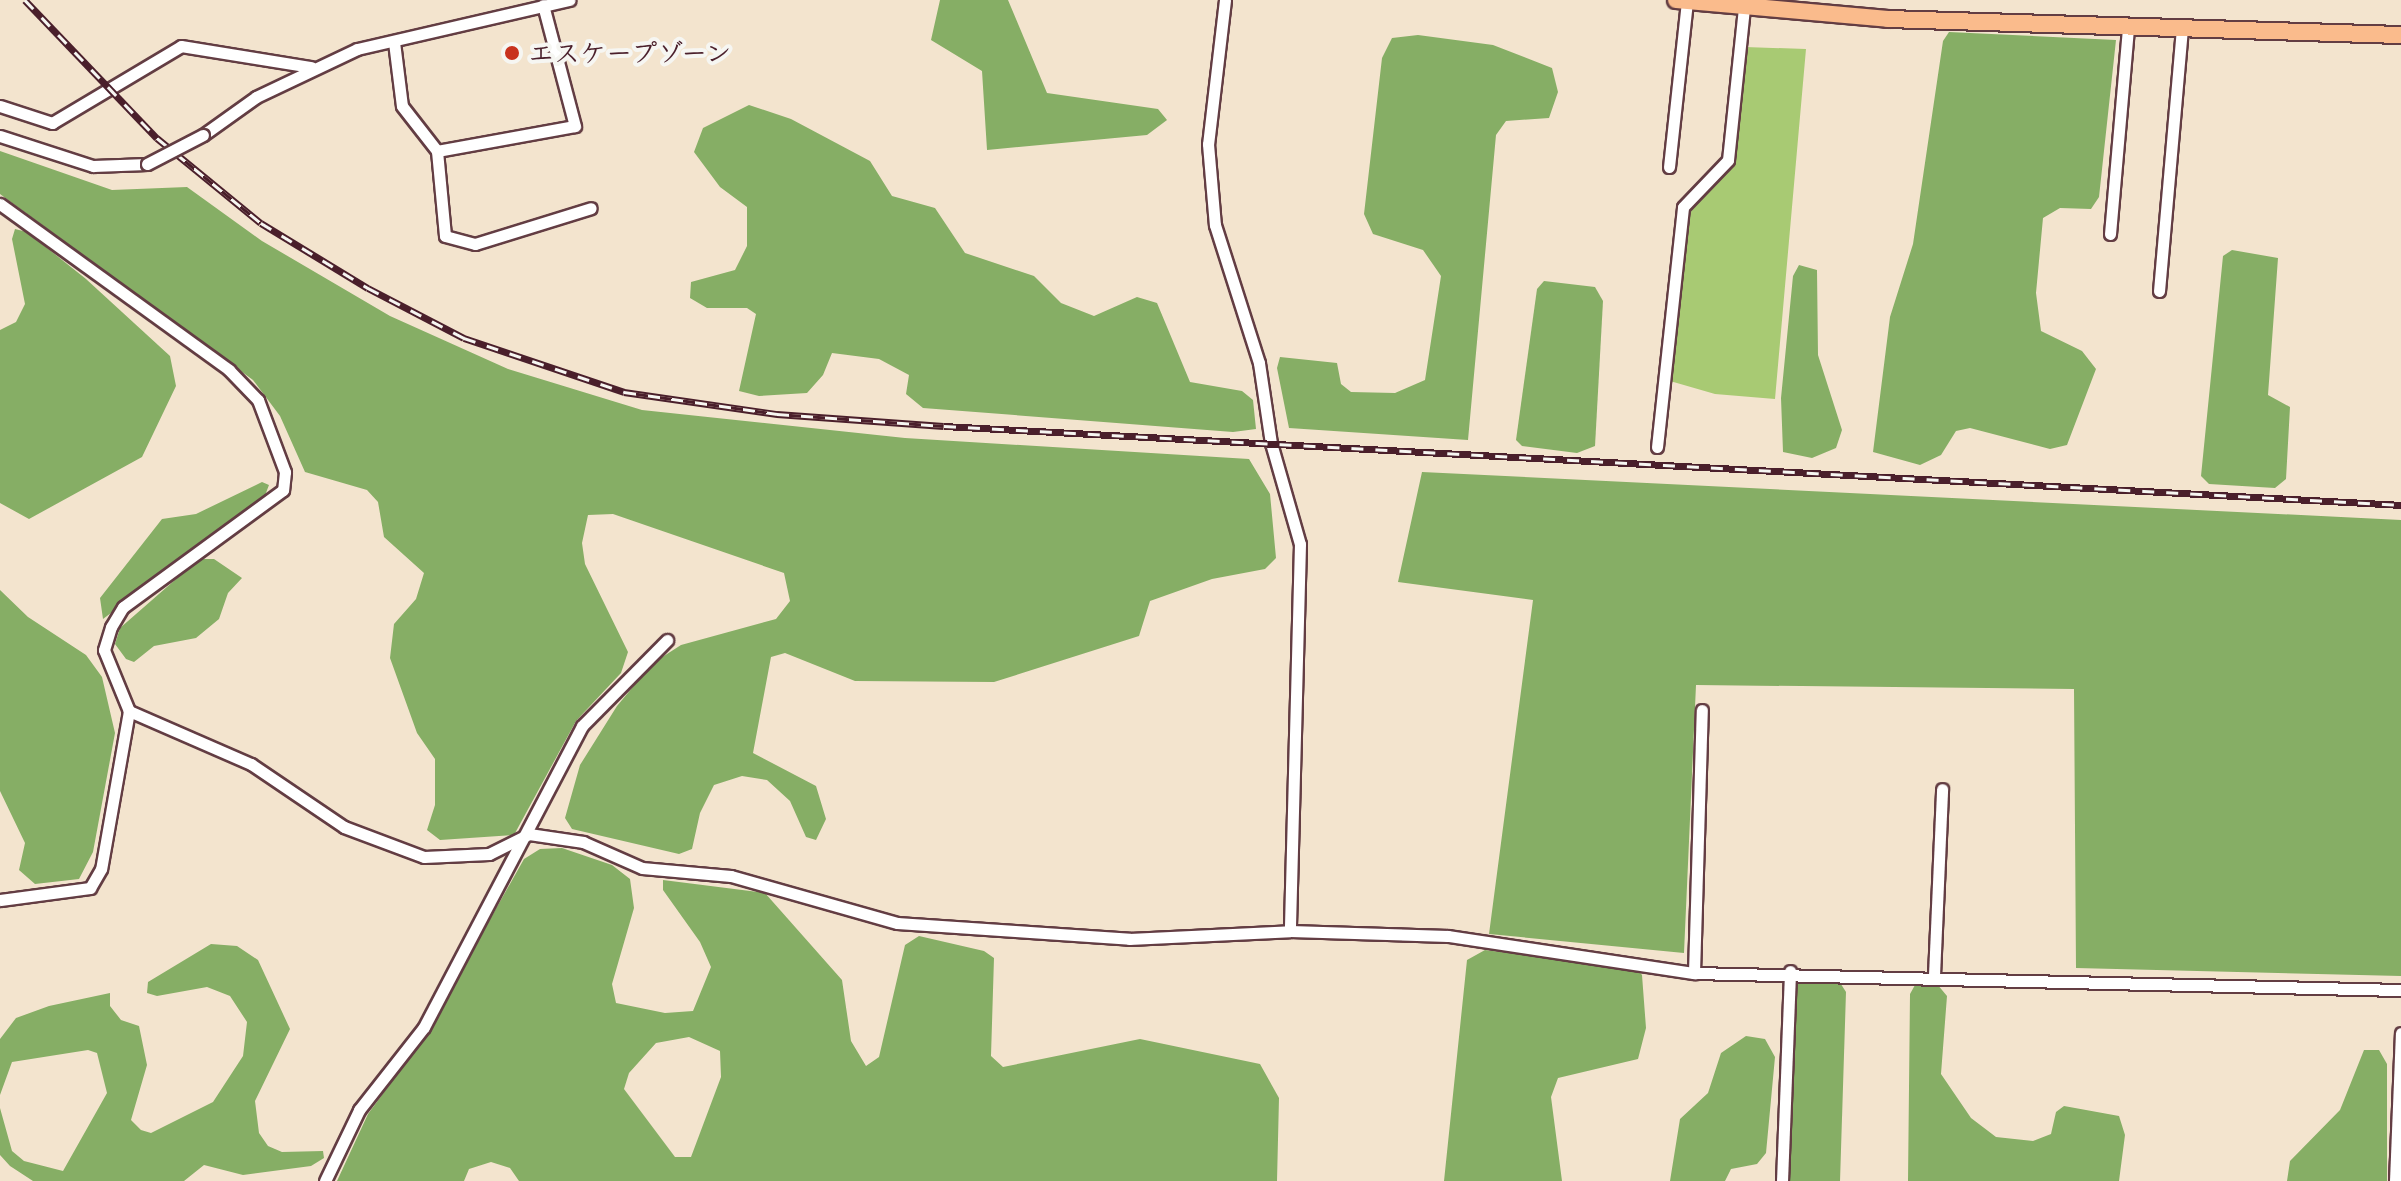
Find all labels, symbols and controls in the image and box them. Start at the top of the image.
place label: エスケープゾーン [528,37,734,69]
marker: エスケープゾーン [503,44,521,62]

